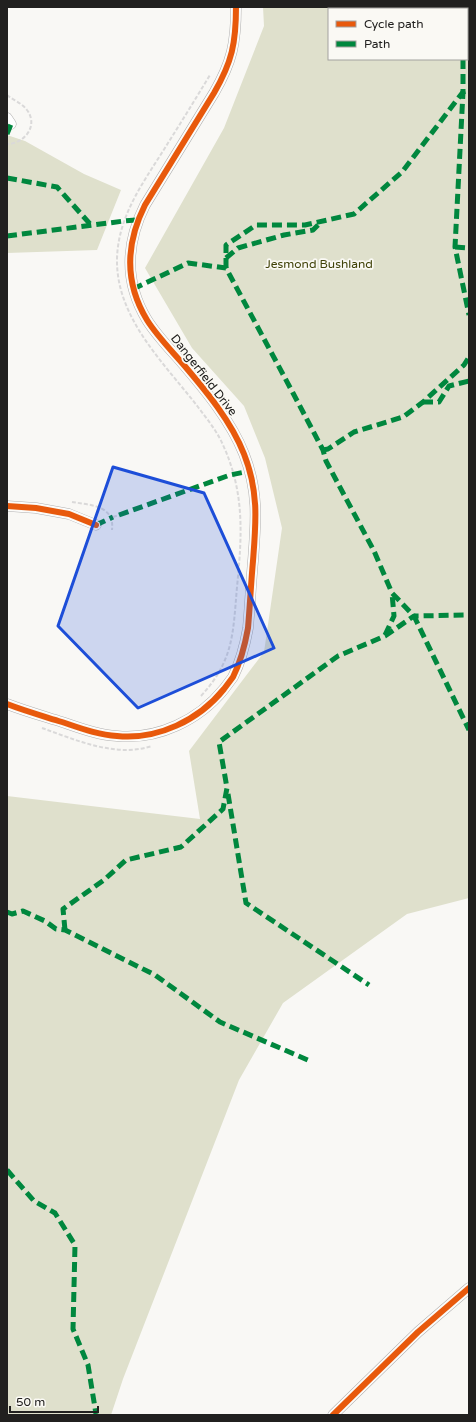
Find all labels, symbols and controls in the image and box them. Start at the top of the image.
legend [328,8,468,60]
text: Cycle path [364,17,423,31]
text: Path [364,37,390,51]
park label: Jesmond Bushland [265,257,373,271]
street label: Dangerfield Drive [168,331,240,419]
scale bar [10,1388,98,1414]
text: 50 m [16,1395,45,1409]

